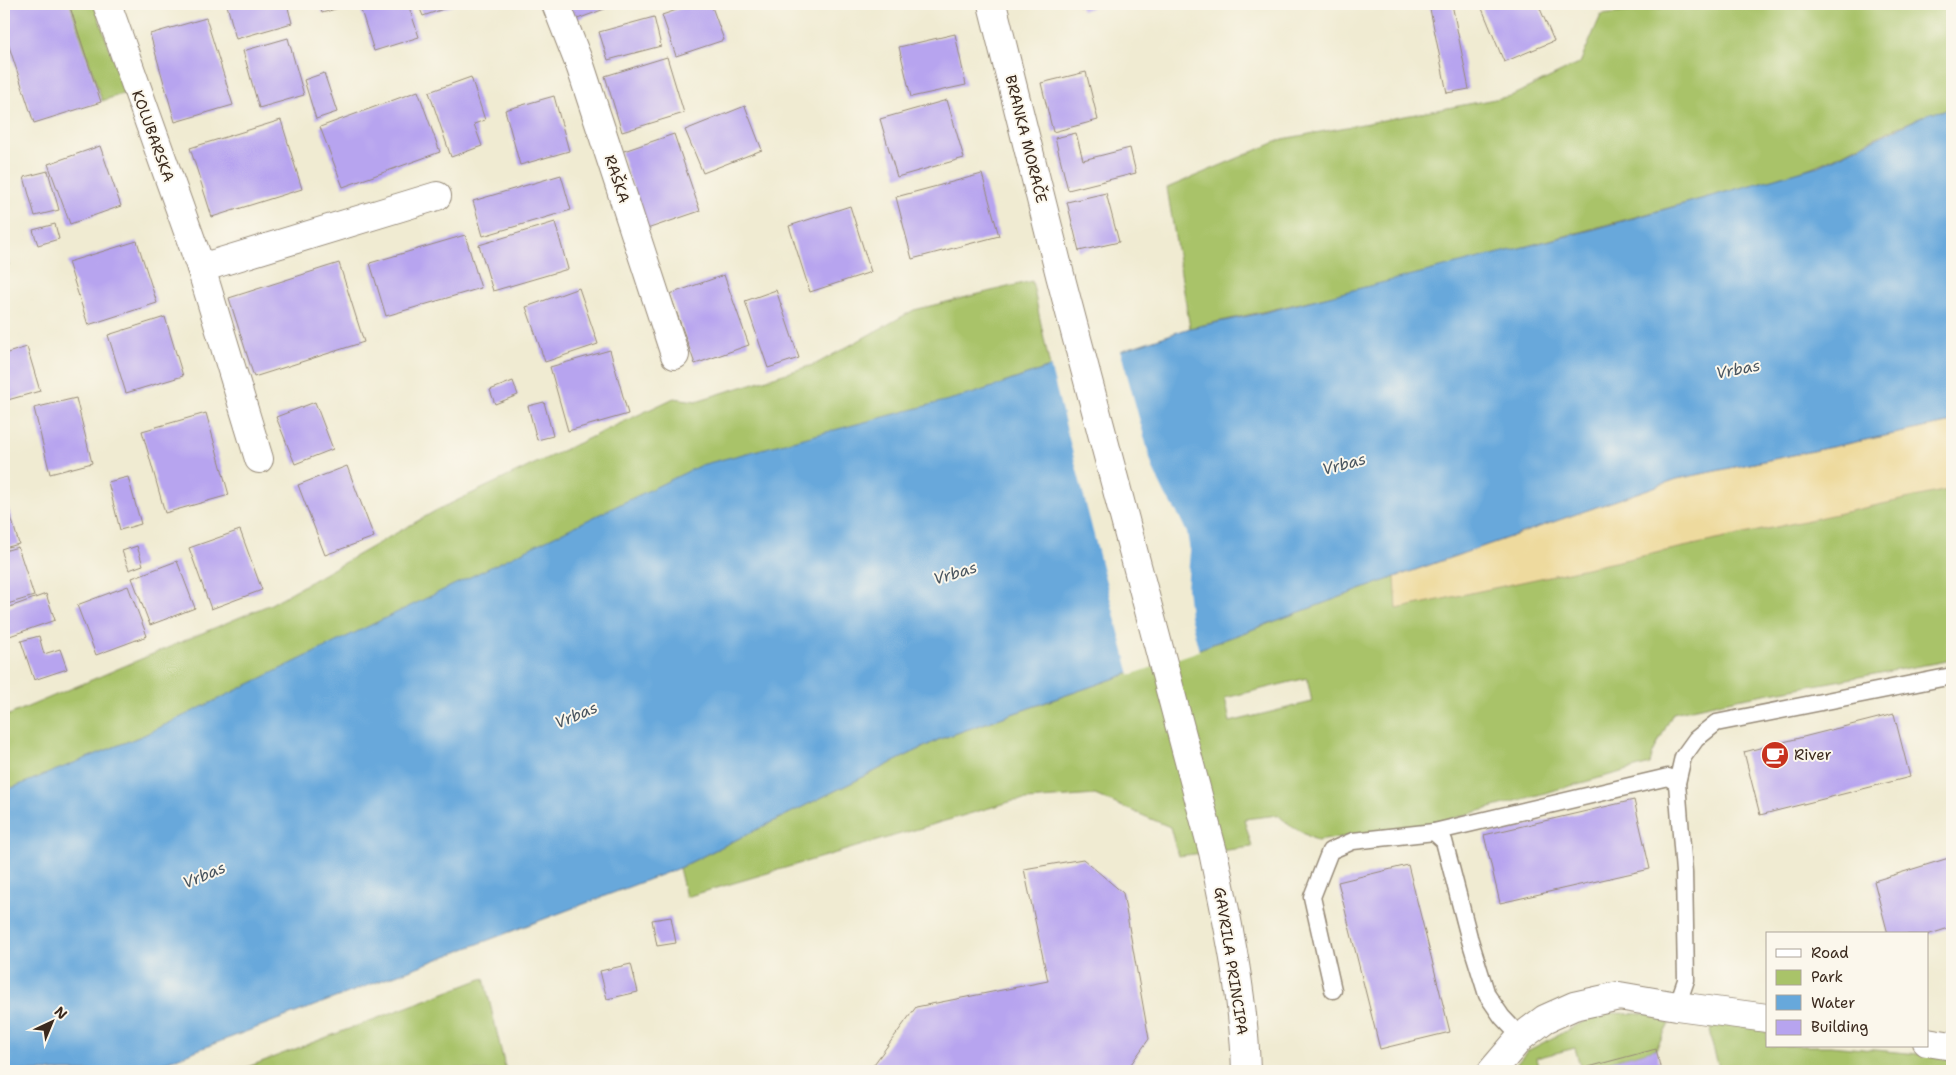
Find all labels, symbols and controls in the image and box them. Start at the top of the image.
street label: BRANKA MORAČE [1000,73,1053,205]
street label: KOLUBARSKA [127,87,179,185]
street label: RAŠKA [600,152,635,206]
water label: Vrbas [1714,354,1762,384]
water label: Vrbas [1320,448,1368,480]
water label: Vrbas [931,556,980,590]
water label: Vrbas [551,697,601,733]
cafe icon: River [1760,740,1790,770]
place label: River [1794,745,1832,765]
water label: Vrbas [179,857,229,893]
street label: GAVRILA PRINCIPA [1209,886,1253,1036]
legend [1766,932,1928,1048]
text: Road [1811,943,1849,963]
text: Park [1811,967,1843,987]
text: Water [1811,993,1855,1013]
north arrow [28,998,78,1048]
text: N [51,1002,71,1023]
text: Building [1811,1017,1868,1037]

